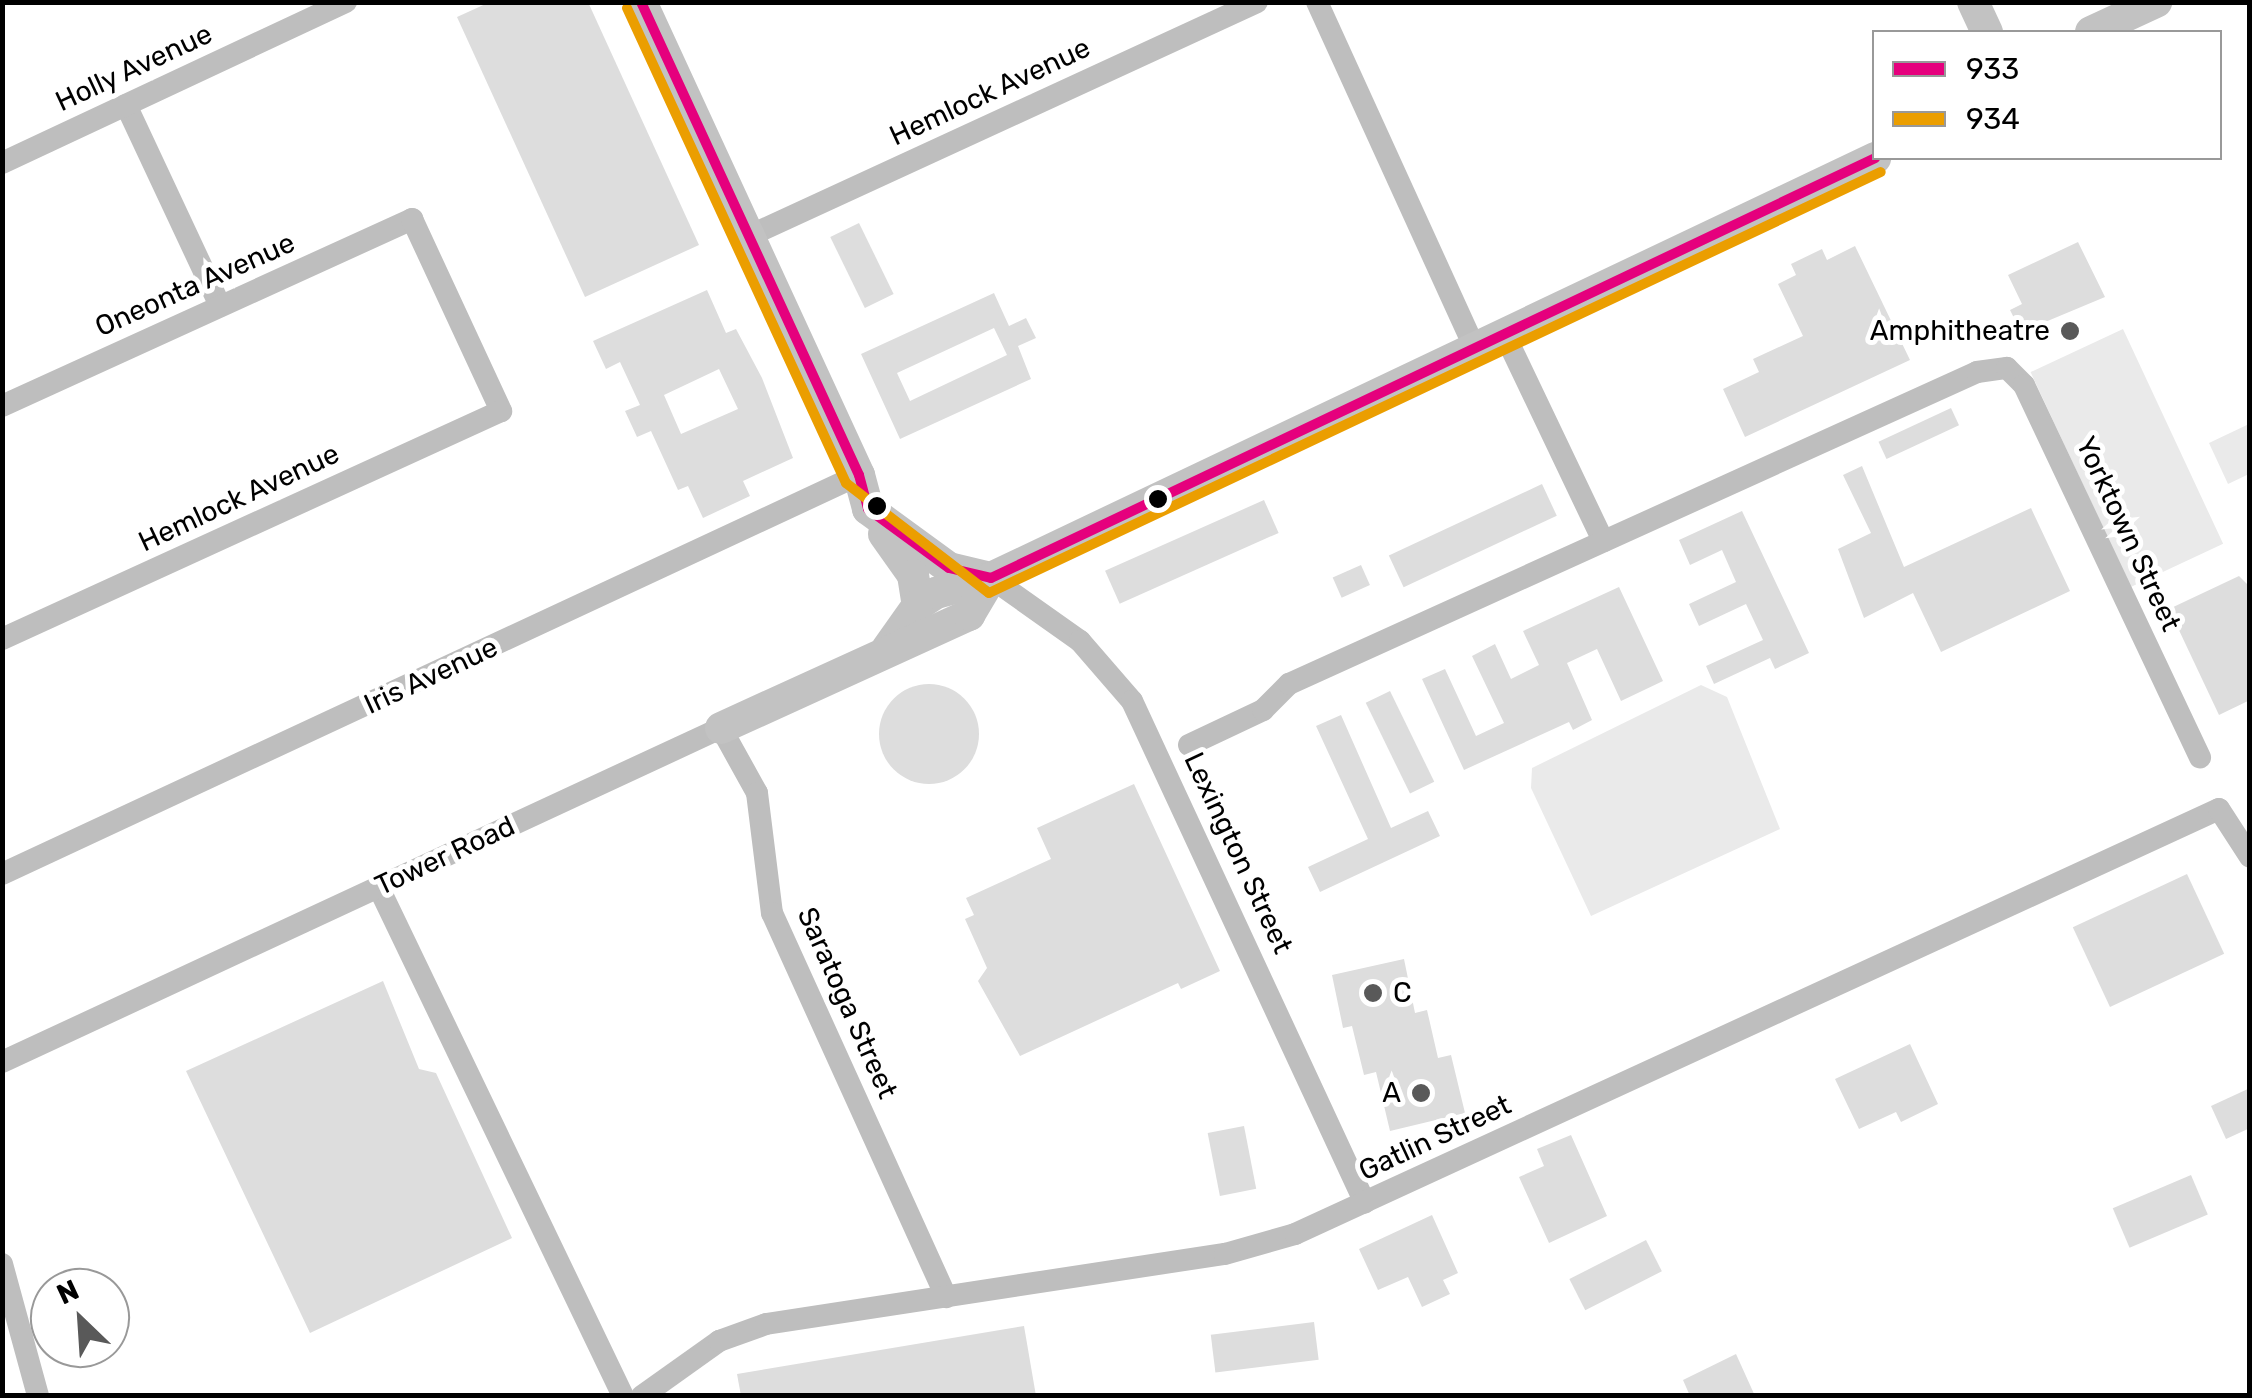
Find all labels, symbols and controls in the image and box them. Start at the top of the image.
street label: Holly Avenue [50,17,218,119]
legend [1872,30,2222,160]
street label: Hemlock Avenue [884,31,1096,153]
text: 933 [1966,51,2019,87]
text: 934 [1966,101,2020,137]
street label: Oneonta Avenue [90,226,300,344]
place label: Amphitheatre [1870,314,2050,348]
marker: Amphitheatre [2059,320,2081,342]
street label: Yorktown Street [2068,431,2188,637]
street label: Hemlock Avenue [133,437,345,559]
unlabelled marker [1148,489,1168,509]
unlabelled marker [867,496,887,516]
street label: Iris Avenue [359,630,503,722]
street label: Lexington Street [1177,747,1299,959]
street label: Tower Road [370,809,520,903]
street label: Saratoga Street [790,902,904,1104]
place label: C [1393,976,1412,1010]
marker: C [1362,982,1384,1004]
place label: A [1382,1076,1401,1110]
marker: A [1410,1082,1432,1104]
street label: Gatlin Street [1354,1088,1516,1188]
north arrow [30,1268,130,1368]
text: N [52,1273,84,1311]

